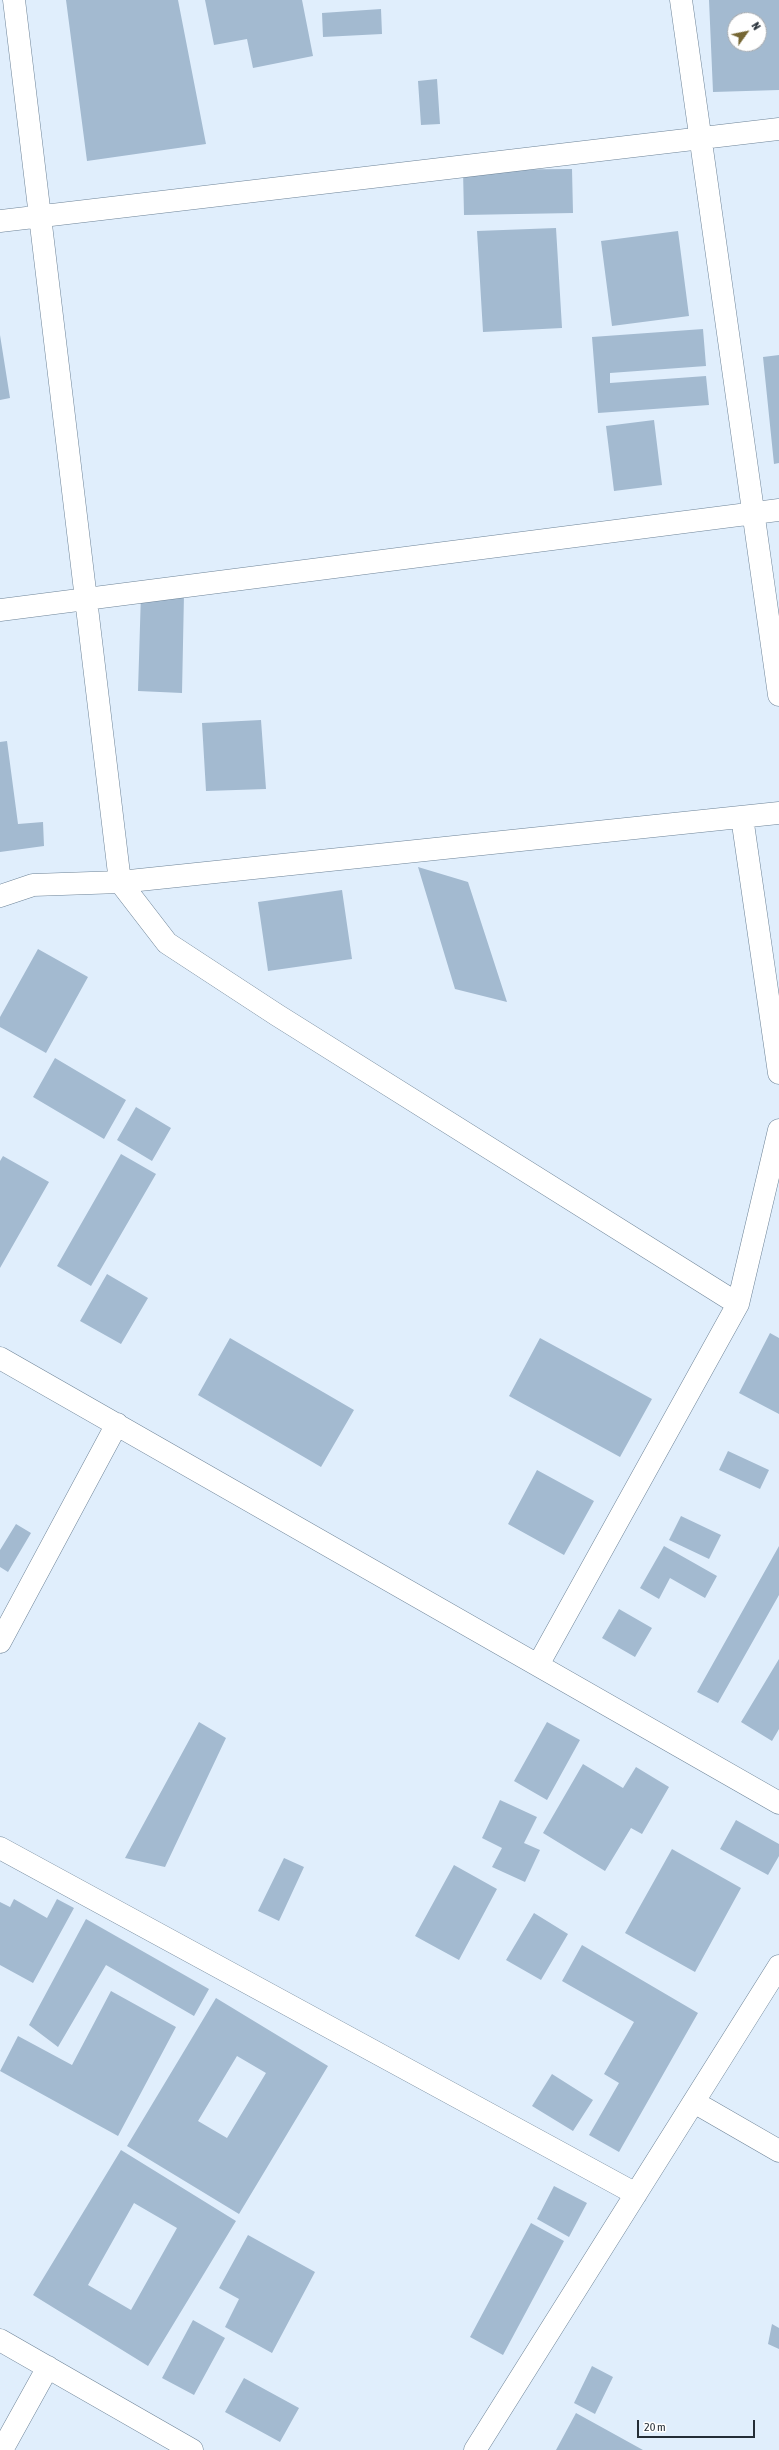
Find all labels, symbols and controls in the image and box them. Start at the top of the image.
north arrow [727,12,767,52]
text: N [749,20,763,32]
scale bar [639,2412,757,2438]
text: 20 m [644,2420,666,2434]

